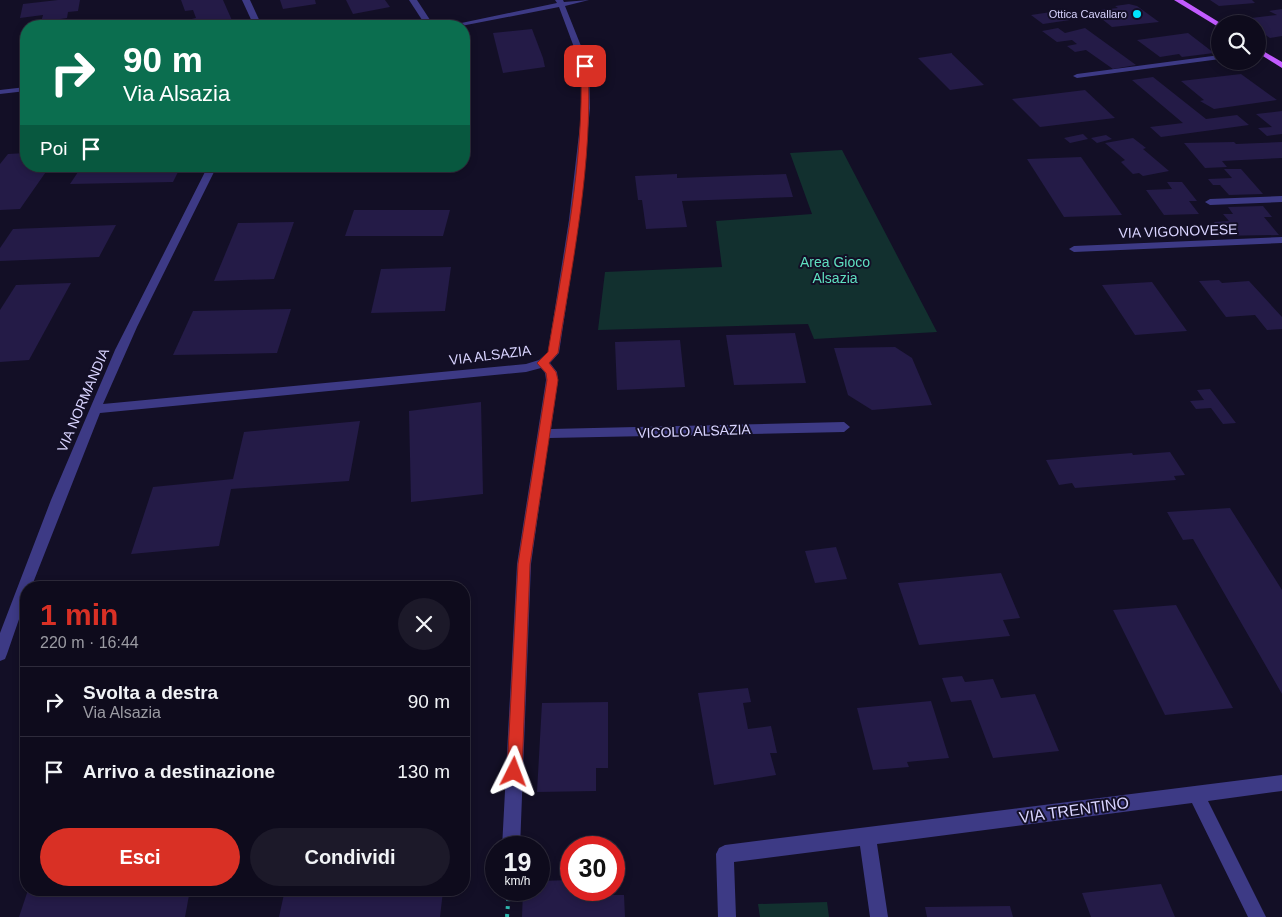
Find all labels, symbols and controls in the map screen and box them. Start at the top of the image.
place label: Ottica Cavallaro [1049,8,1127,20]
marker: Ottica Cavallaro [1131,8,1143,20]
map controls [1211,15,1266,70]
button: search [1211,15,1266,70]
icon: right [40,40,105,105]
text: 90 m [123,40,203,79]
pin [564,45,606,87]
icon: arrive [571,52,599,80]
text: Via Alsazia [123,81,230,106]
icon: arrive [77,135,105,163]
text: Poi [40,138,67,159]
street label: VIA VIGONOVESE [1118,221,1238,241]
park label: Area Gioco Alsazia [800,254,870,286]
street label: VIA ALSAZIA [448,342,533,368]
street label: VIA NORMANDIA [54,345,112,454]
street label: VICOLO ALSAZIA [637,421,752,441]
text: 1 min [40,598,118,631]
button: close [398,598,450,650]
text: 220 m · 16:44 [40,634,139,651]
text: Svolta a destra [83,682,218,703]
icon: right [40,688,68,716]
text: 90 m [408,691,450,712]
text: Via Alsazia [83,704,161,721]
position arrow [487,745,539,797]
icon: arrive [40,758,68,786]
text: Arrivo a destinazione [83,761,275,782]
text: 130 m [397,761,450,782]
street label: VIA TRENTINO [1018,794,1130,826]
button: Esci [40,828,240,886]
button: Condividi [250,828,450,886]
speed limit sign: 30 [560,836,625,901]
text: 19 [504,848,531,876]
text: km/h [504,874,531,888]

